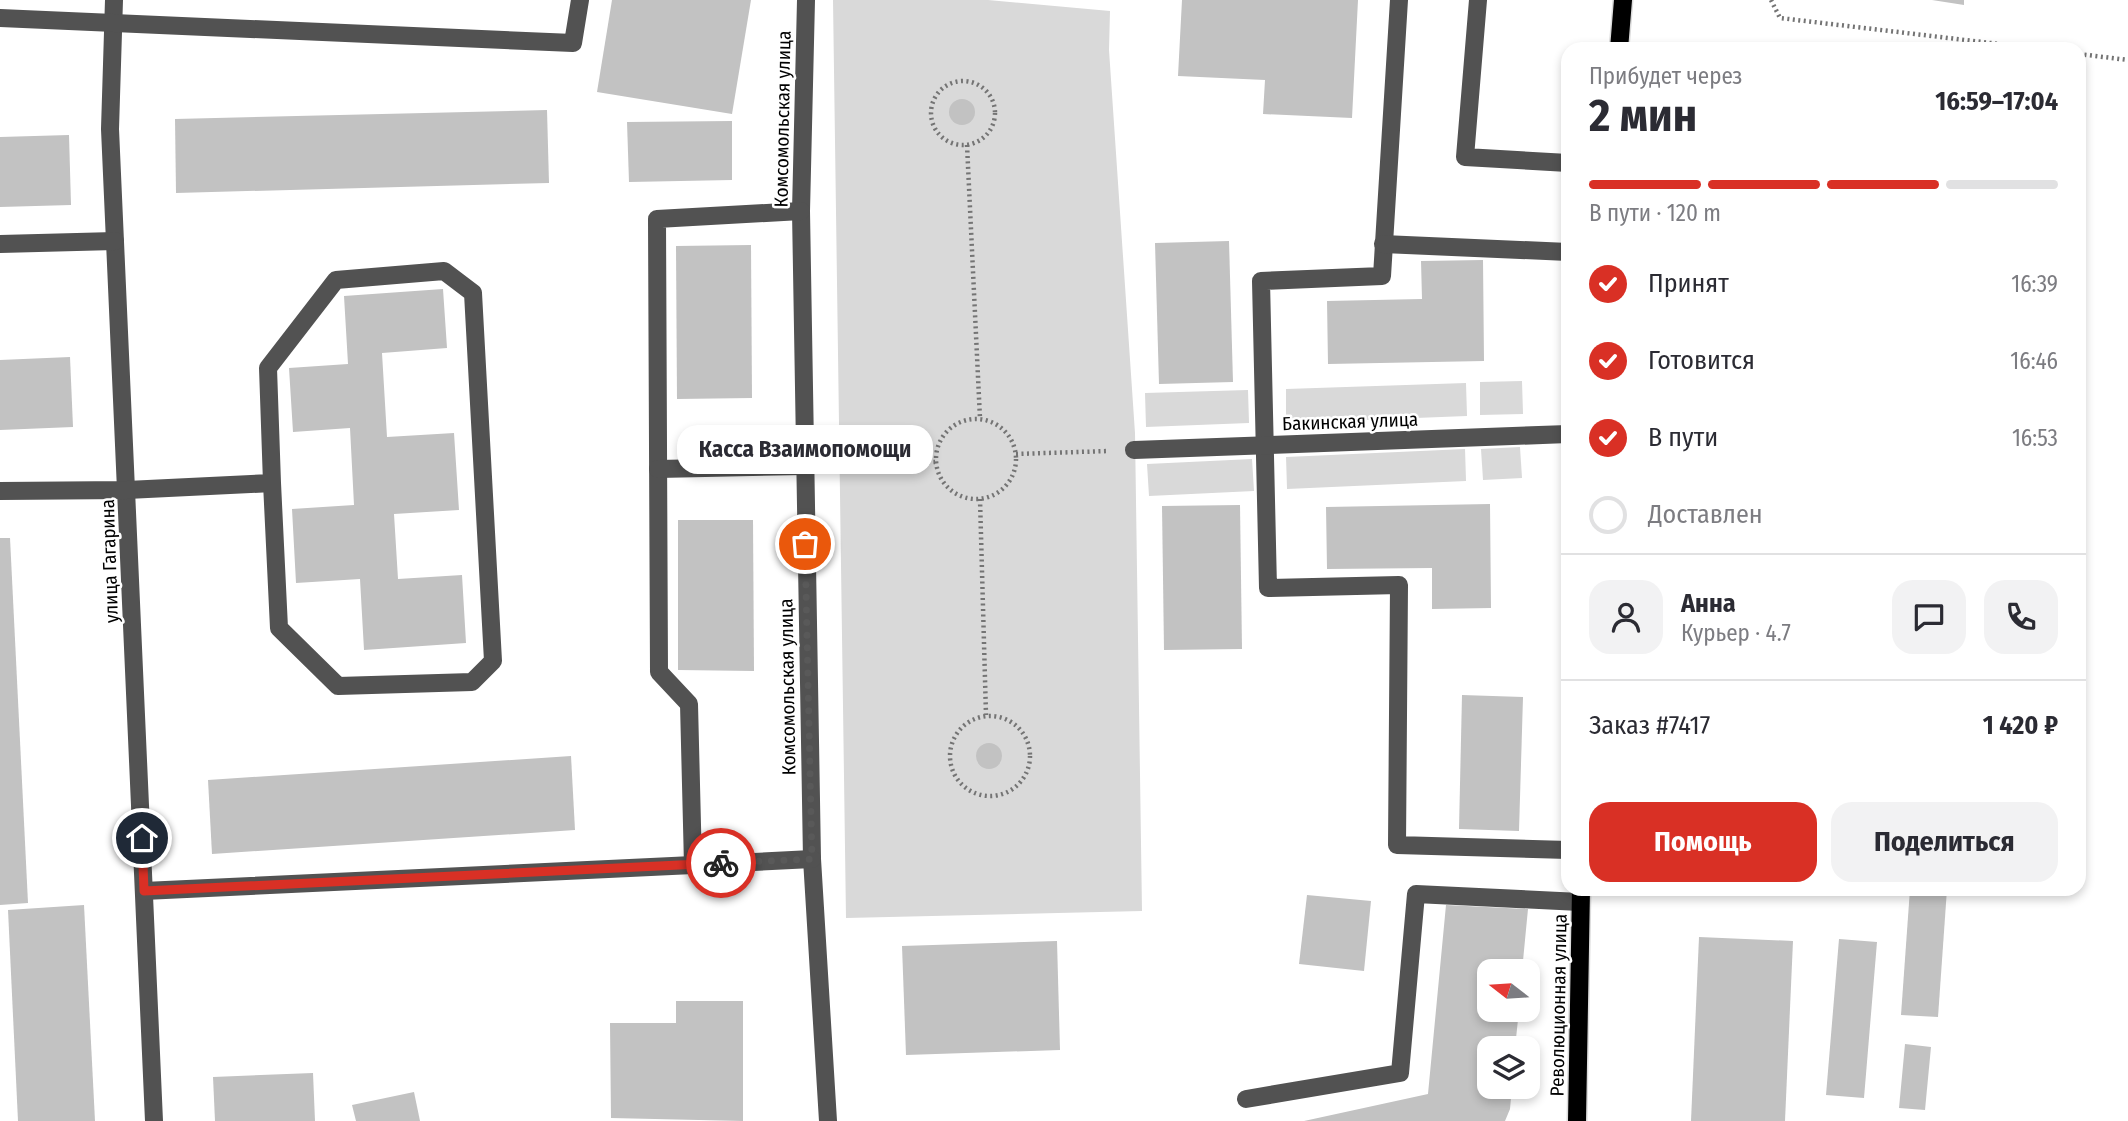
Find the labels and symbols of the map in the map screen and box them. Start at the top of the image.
street label: Комсомольская улица [769,30,796,208]
street label: Бакинская улица [1282,408,1418,435]
callout: Касса Взаимопомощи [677,425,933,474]
street label: улица Гагарина [96,499,123,623]
pin [775,514,835,574]
street label: Комсомольская улица [774,598,801,776]
pin [112,808,172,868]
courier [686,828,756,898]
street label: Революционная улица [1545,914,1572,1096]
north arrow [1477,959,1540,1022]

